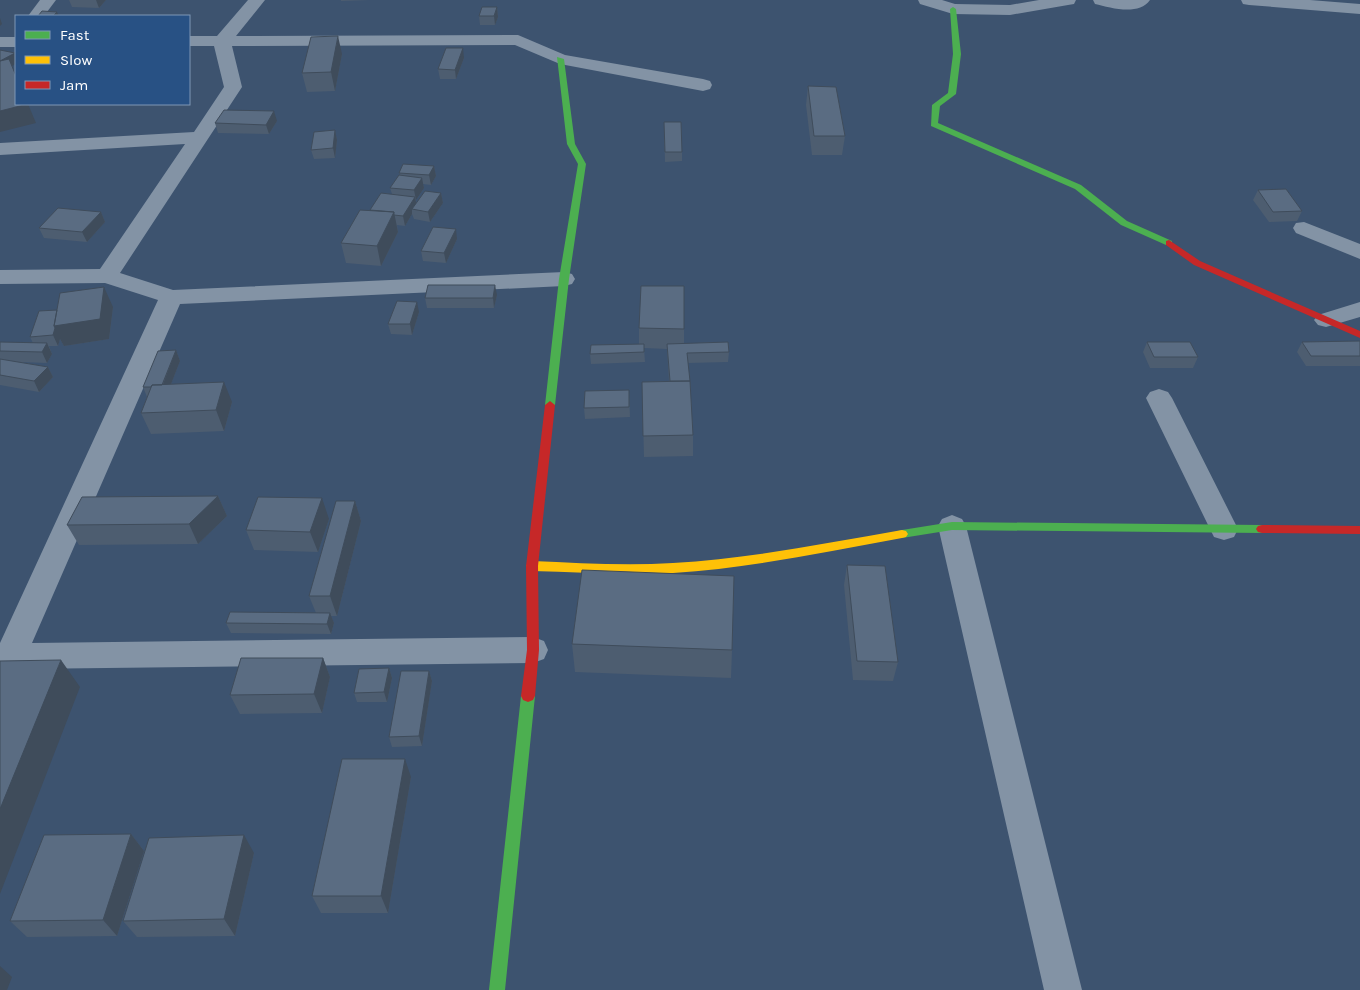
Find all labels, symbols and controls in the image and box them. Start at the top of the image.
legend [15,15,190,105]
text: Fast [60,26,90,44]
text: Slow [60,51,92,69]
text: Jam [60,76,88,94]

